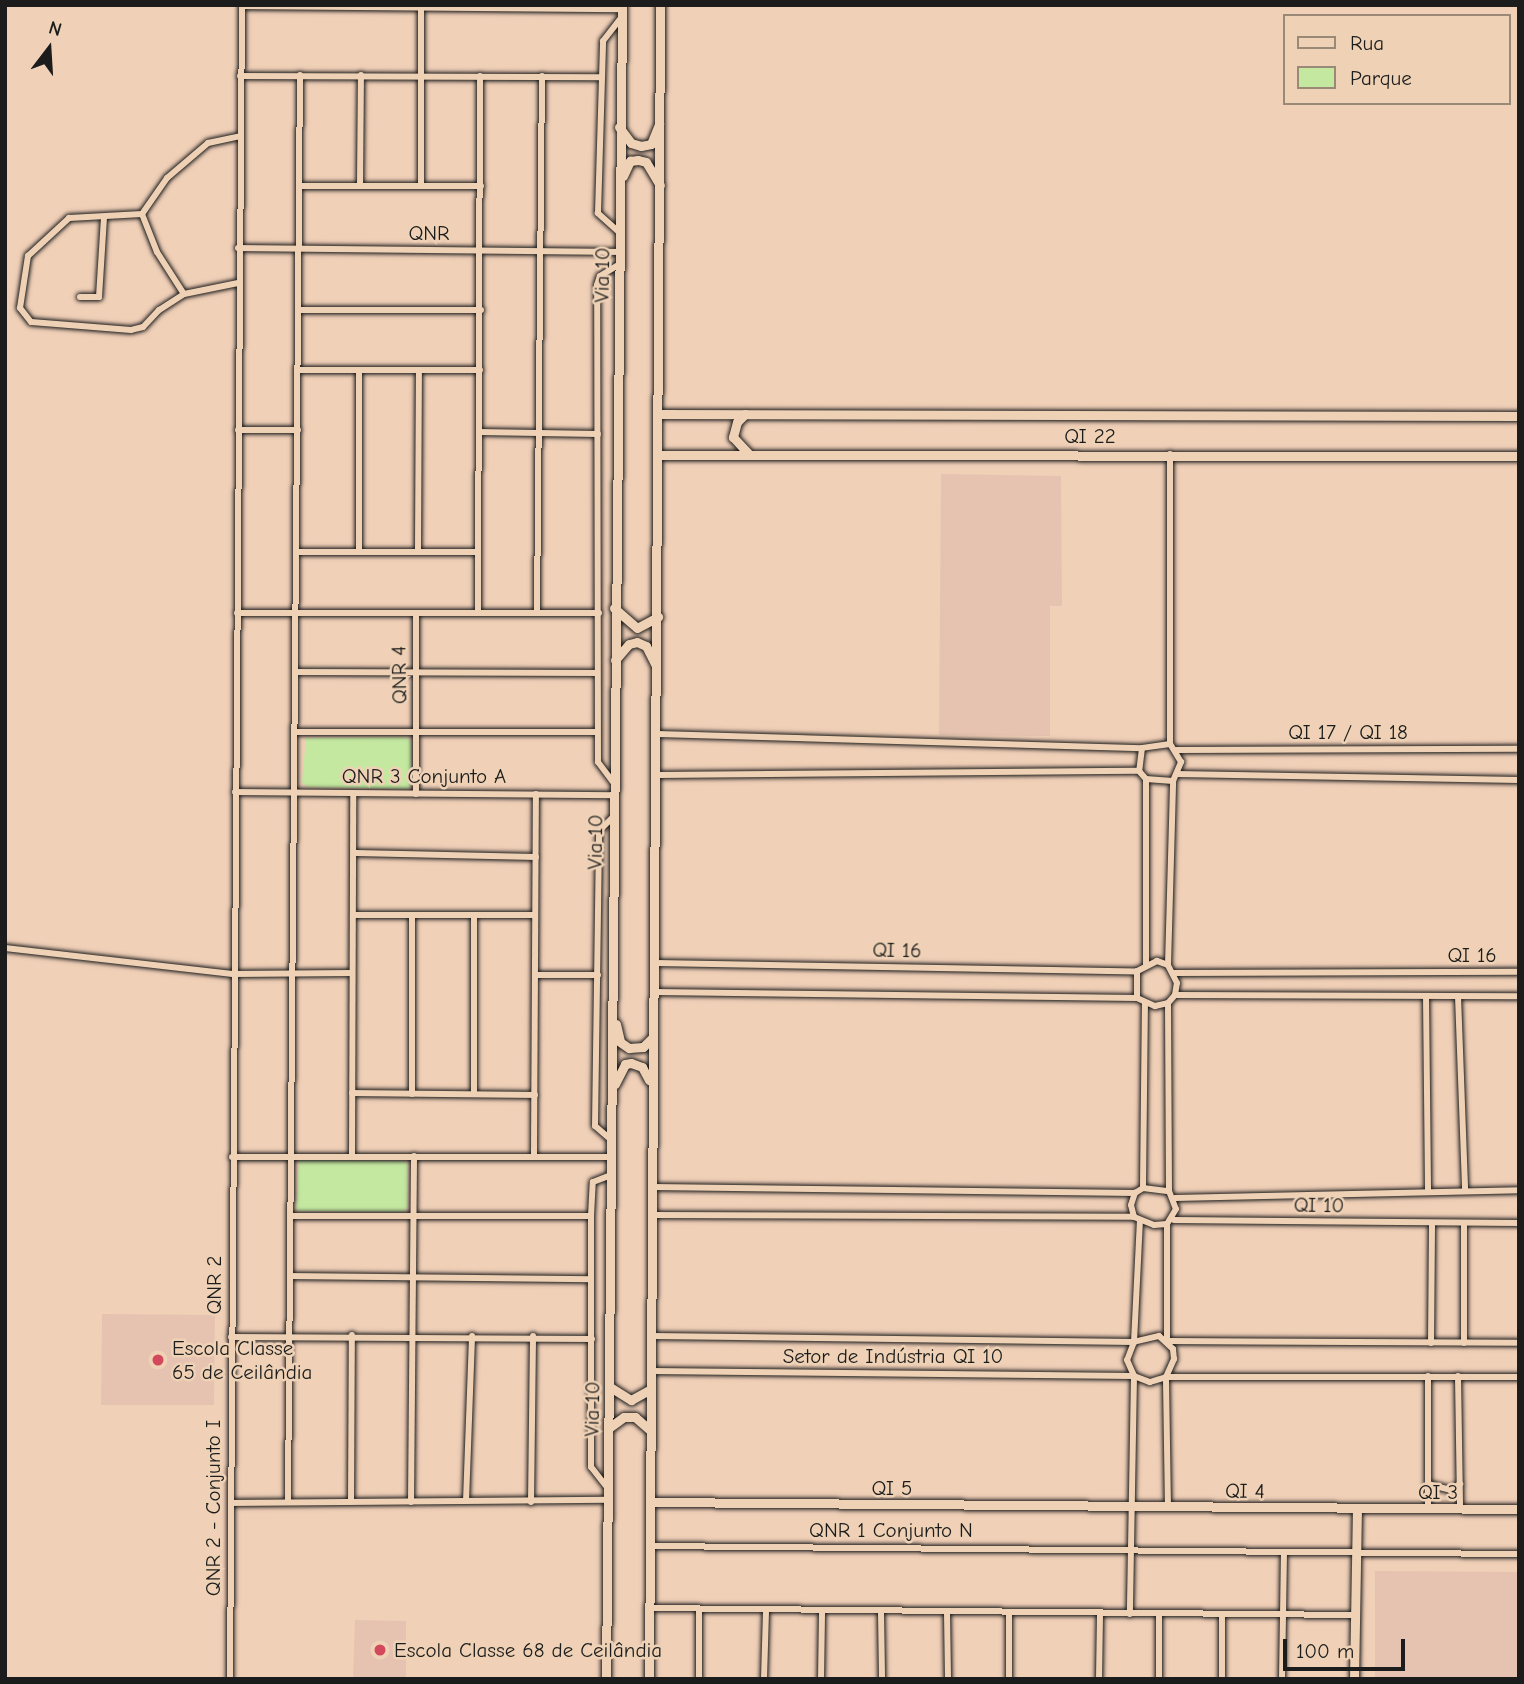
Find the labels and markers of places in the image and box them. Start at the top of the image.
place label: Escola Classe 65 de Ceilândia [172,1335,312,1385]
marker: Escola Classe 65 de Ceilândia [150,1352,166,1368]
place label: Escola Classe 68 de Ceilândia [394,1637,662,1663]
marker: Escola Classe 68 de Ceilândia [372,1642,388,1658]

